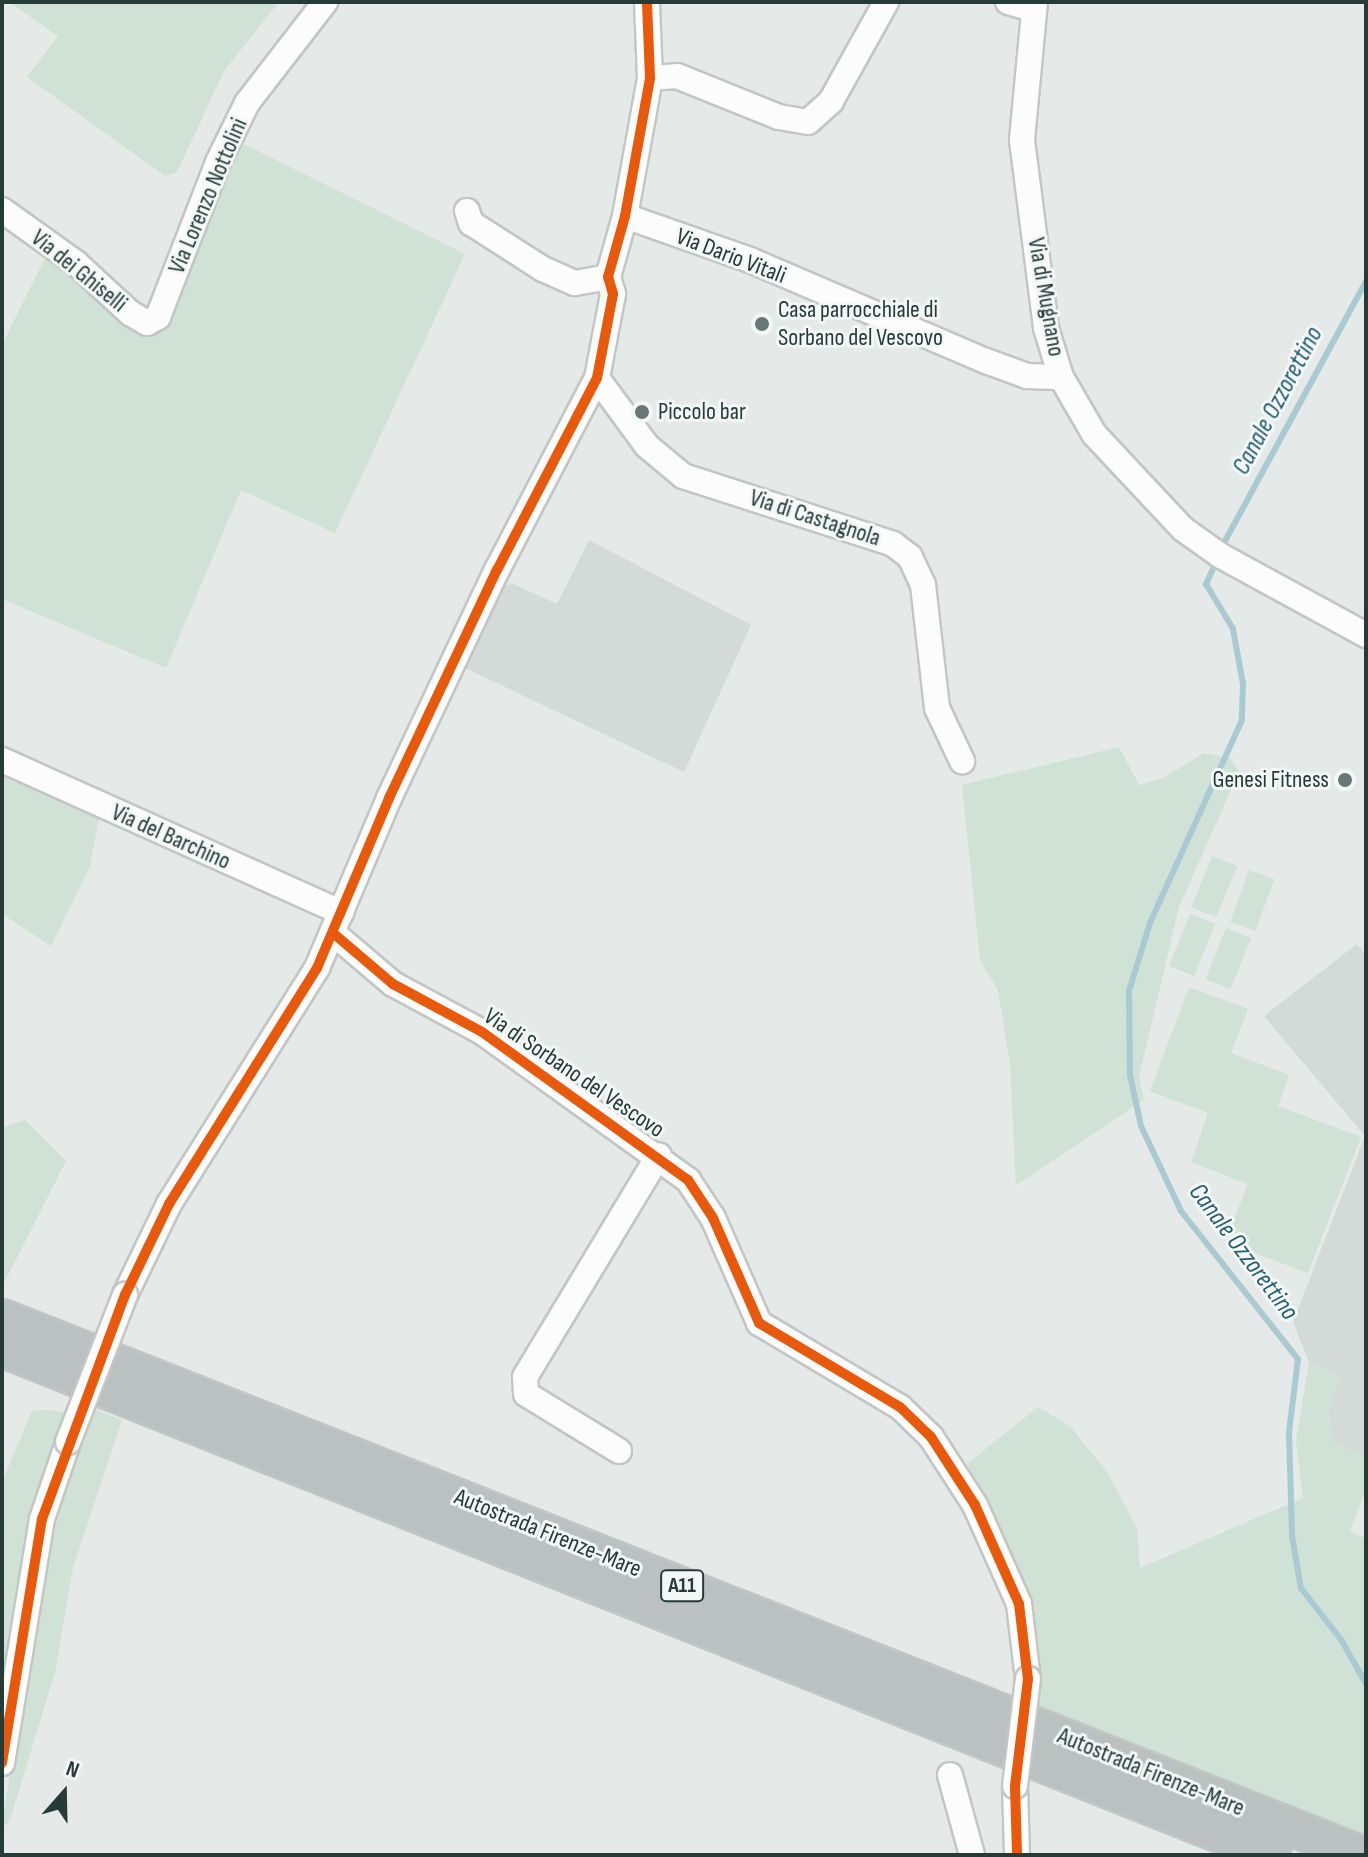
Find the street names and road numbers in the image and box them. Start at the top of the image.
street label: Via Lorenzo Nottolini [162,114,254,278]
street label: Via Dario Vitali [672,222,790,290]
street label: Via dei Ghiselli [25,224,133,318]
street label: Via di Mugnano [1021,235,1071,359]
street label: Via di Castagnola [746,483,884,553]
street label: Via del Barchino [107,798,235,876]
street label: Via di Sorbano del Vescovo [478,1002,670,1144]
street label: Autostrada Firenze-Mare [450,1482,646,1584]
road number: A11 [660,1568,704,1604]
street label: Autostrada Firenze-Mare [1053,1721,1249,1823]

